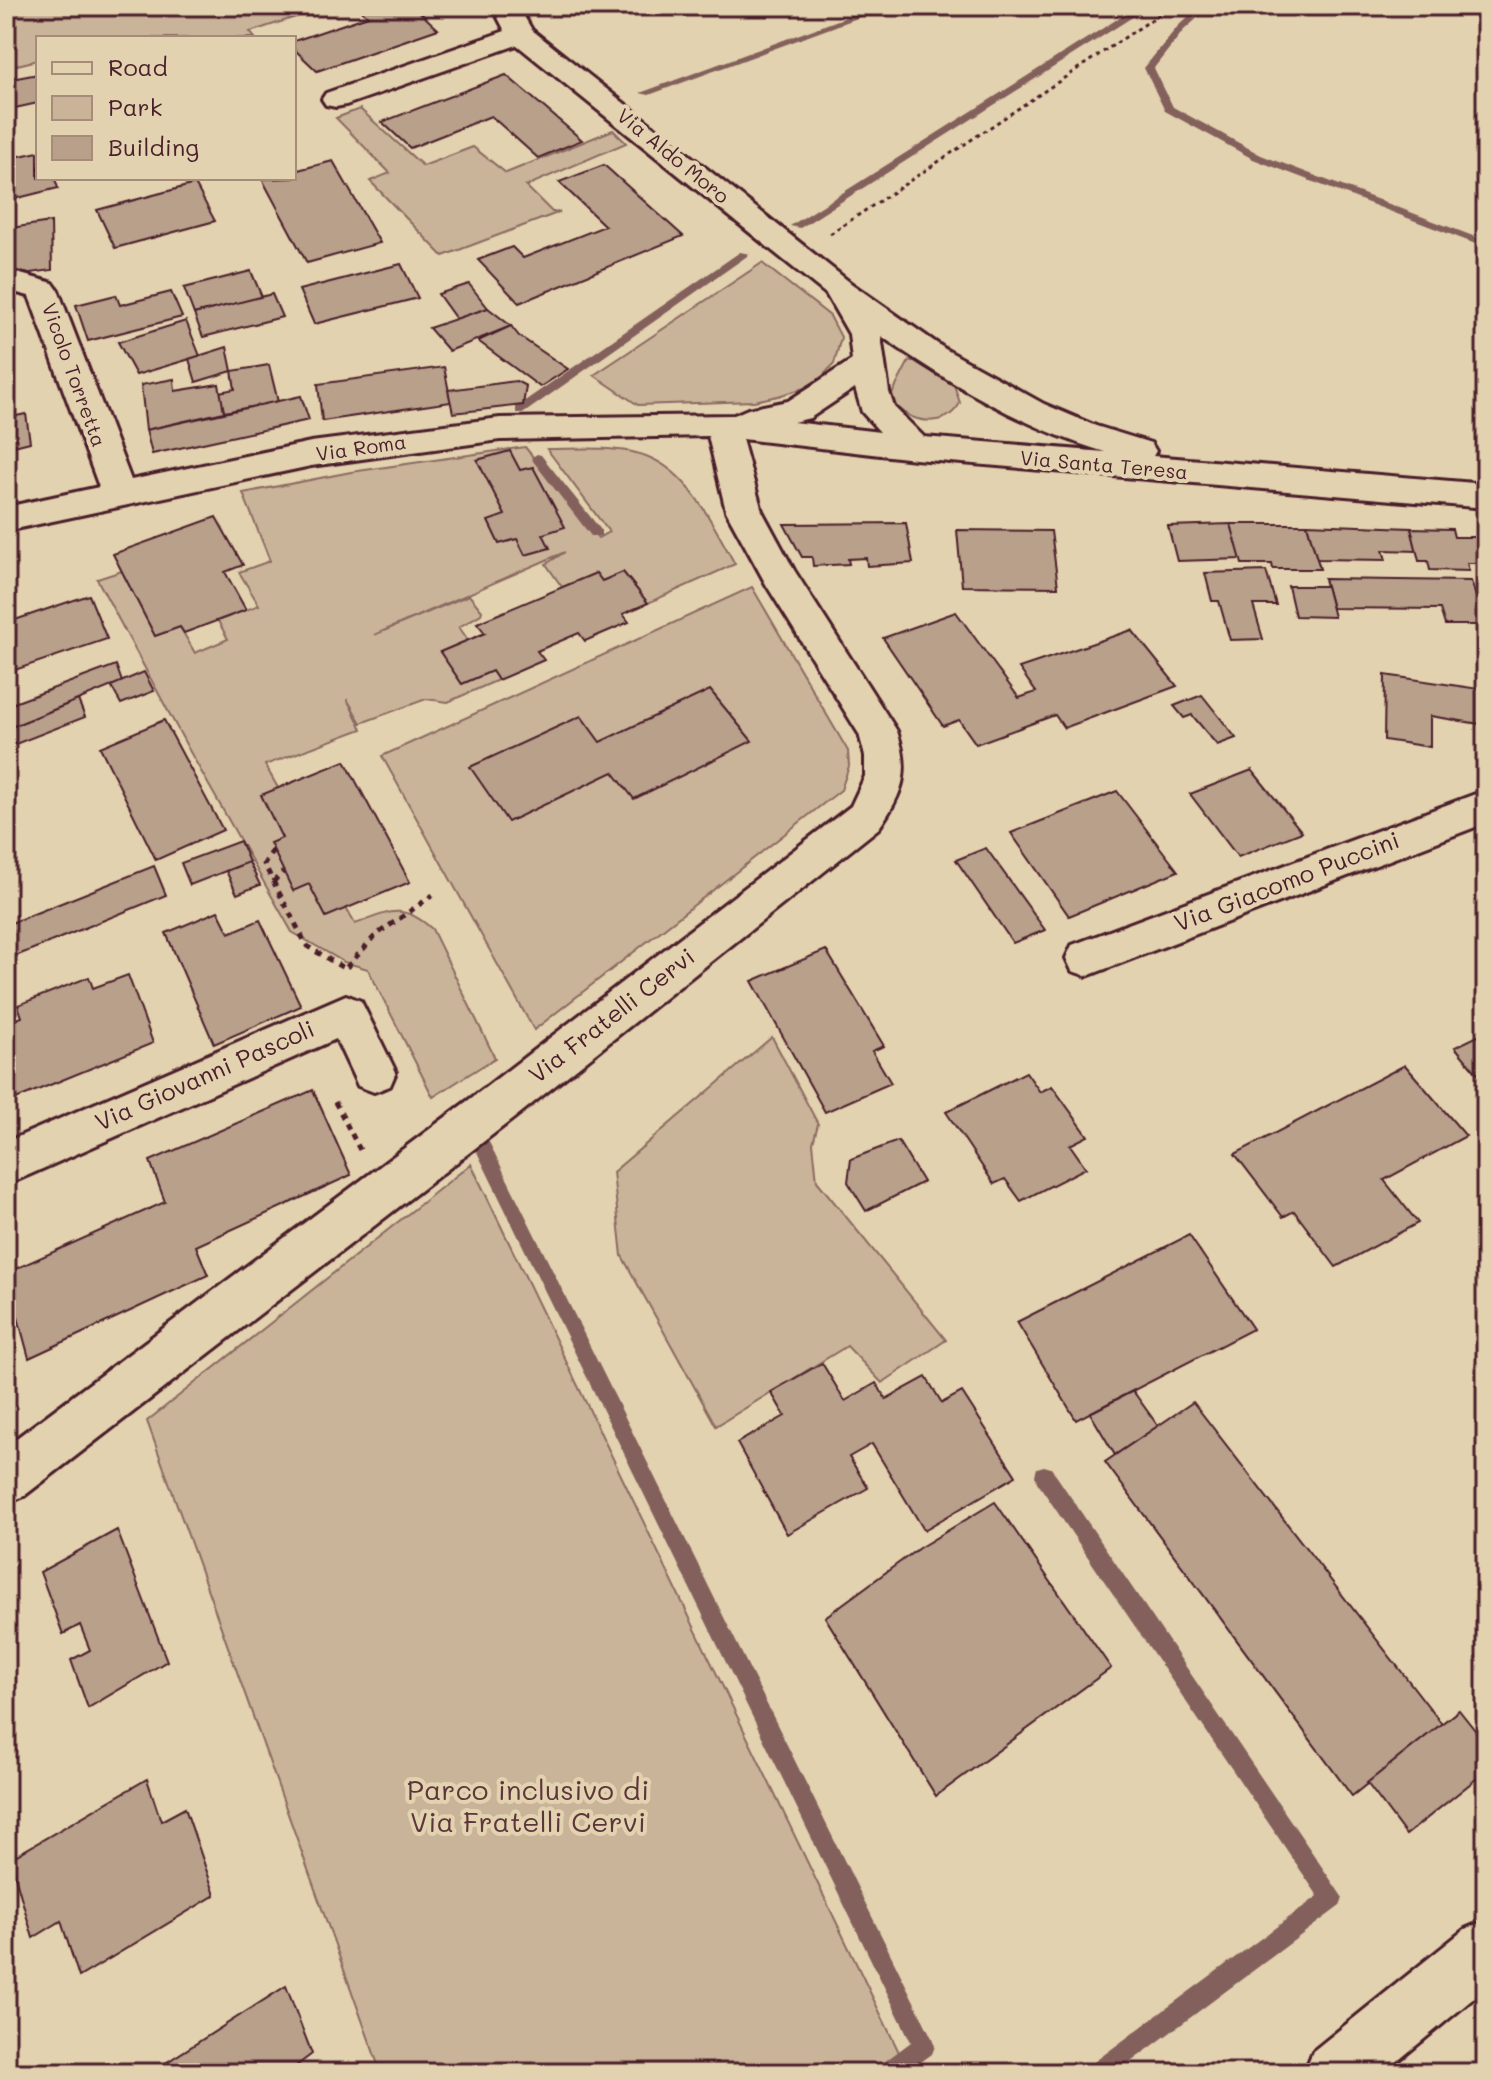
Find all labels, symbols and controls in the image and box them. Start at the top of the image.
legend [36,36,296,180]
text: Road [108,51,168,82]
text: Park [108,91,162,122]
street label: Via Aldo Moro [612,102,735,209]
text: Building [108,131,199,162]
street label: Vicolo Torretta [37,299,113,450]
street label: Via Roma [314,428,408,466]
street label: Via Santa Teresa [1019,444,1189,484]
street label: Via Giacomo Puccini [1169,823,1404,938]
street label: Via Fratelli Cervi [522,940,700,1089]
street label: Via Giovanni Pascoli [90,1012,319,1137]
park label: Parco inclusivo di Via Fratelli Cervi [407,1771,649,1839]

